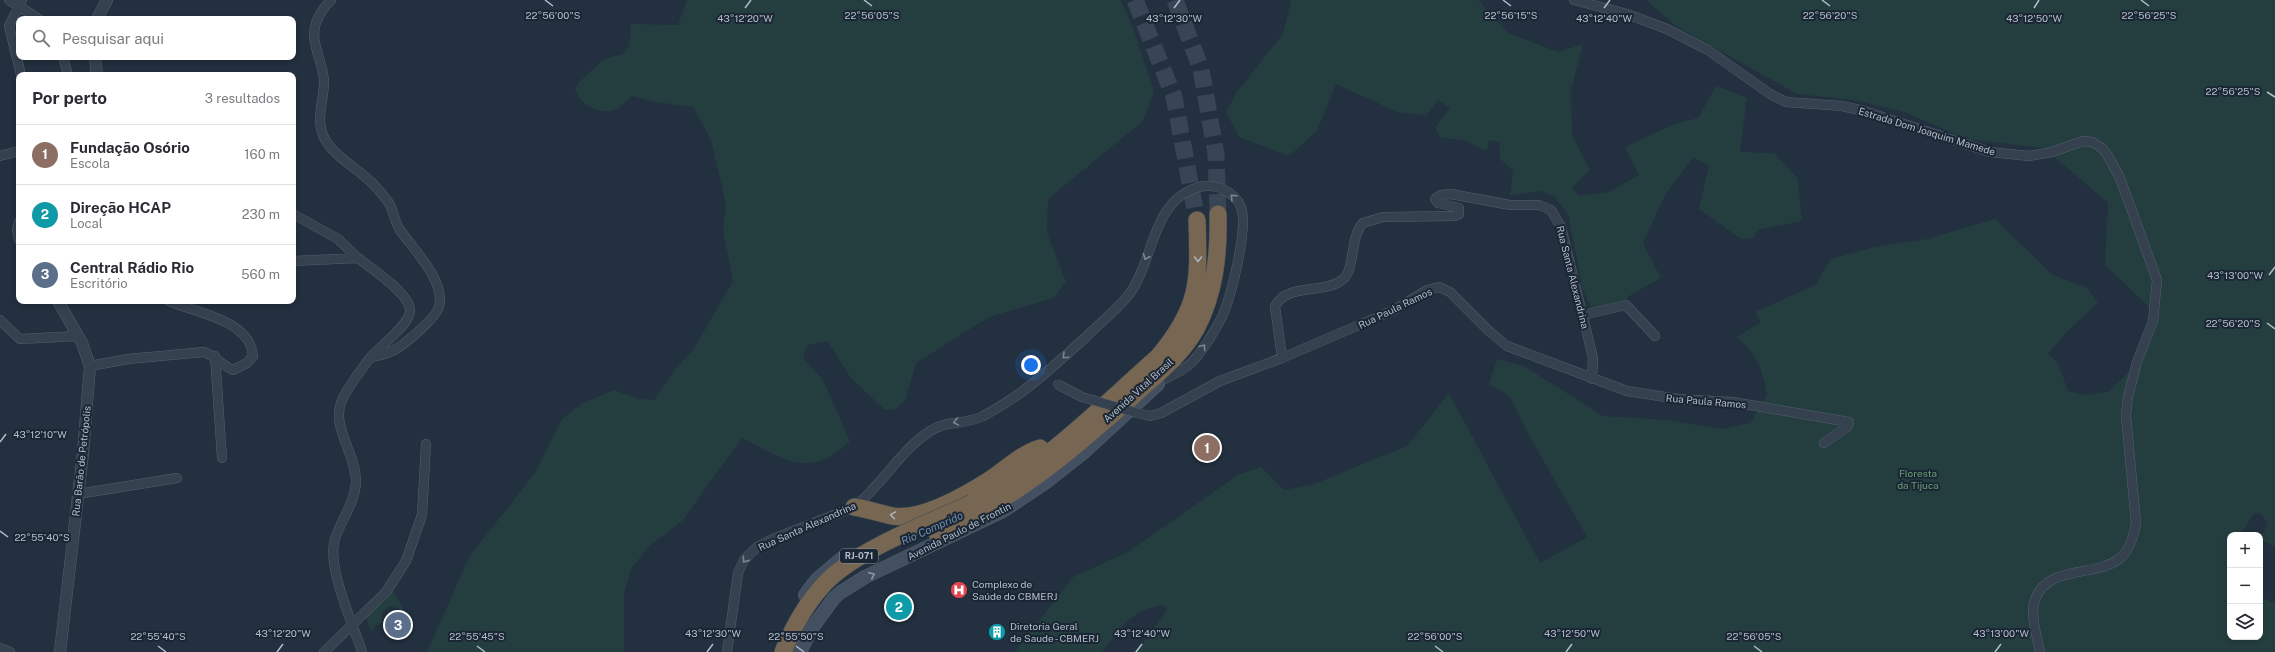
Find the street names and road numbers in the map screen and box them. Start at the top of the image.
street label: Estrada Dom Joaquim Mamede [1857,104,1997,158]
street label: Rua Santa Alexandrina [1554,224,1592,330]
street label: Rua Paula Ramos [1356,285,1434,331]
street label: Avenida Vital Brasil [1101,356,1175,424]
street label: Rua Paula Ramos [1665,392,1747,410]
street label: Rua Barão de Petrópolis [69,405,93,517]
street label: Rua Santa Alexandrina [756,499,858,553]
street label: Avenida Paulo de Frontin [905,499,1013,562]
road number: RJ-071 [840,549,878,563]

